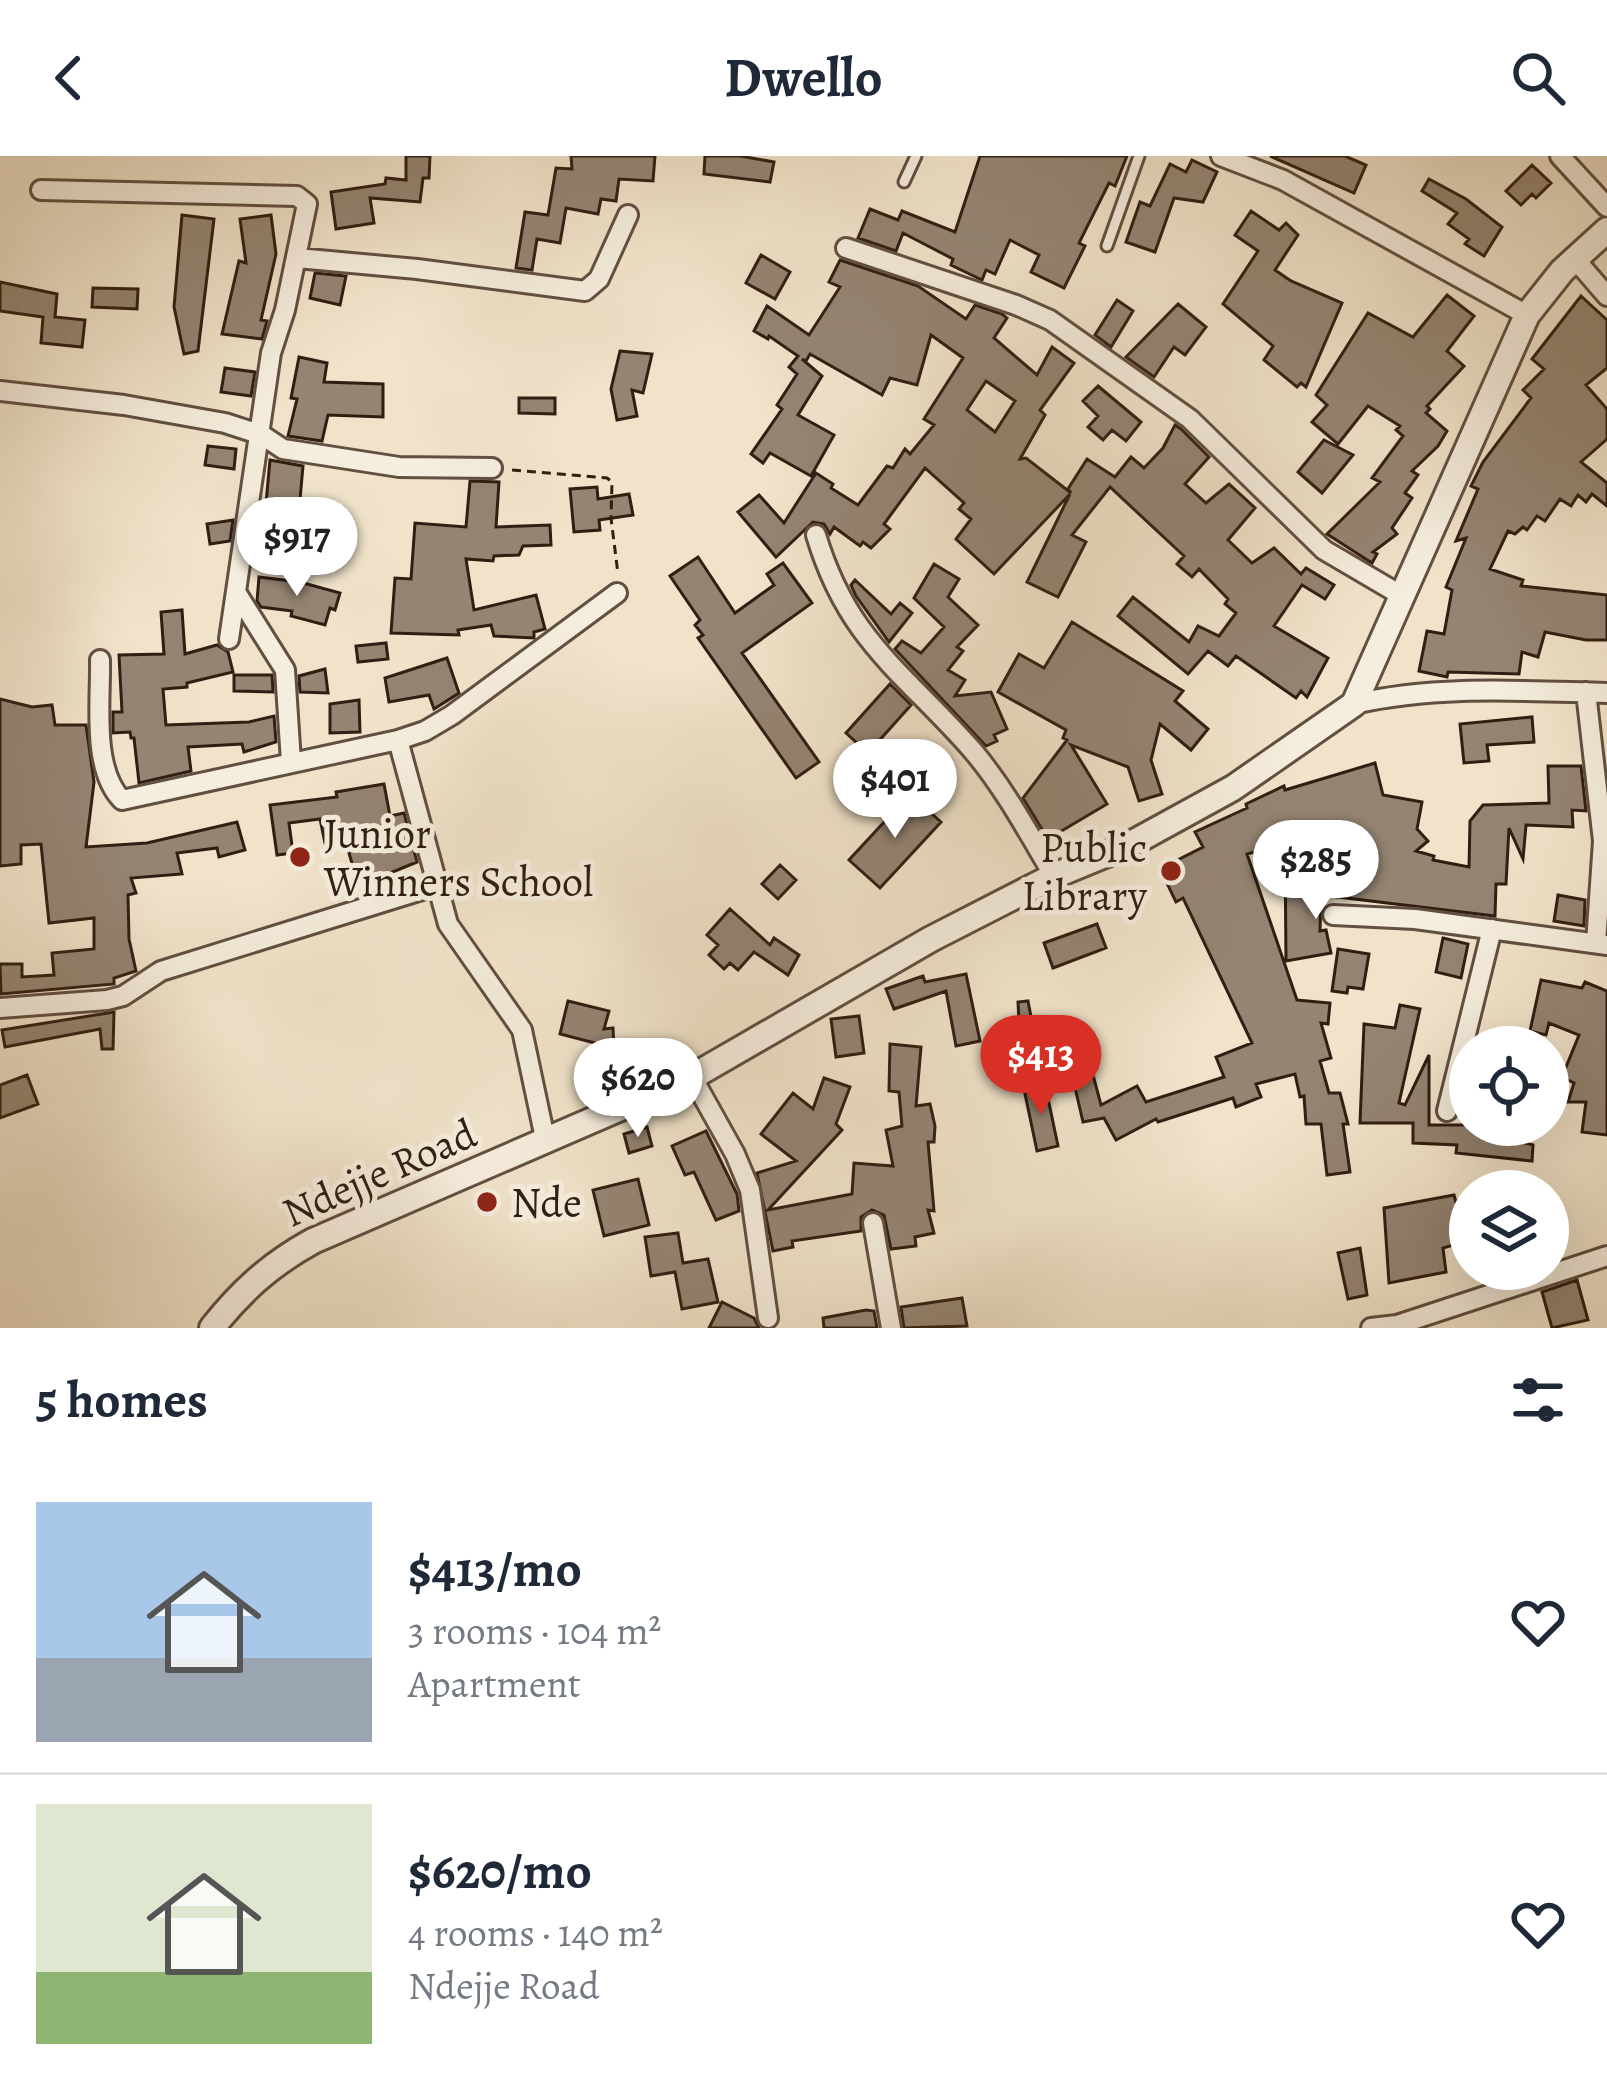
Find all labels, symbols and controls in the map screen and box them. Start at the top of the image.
text: Dwello [724,41,883,115]
icon: back [36,45,102,111]
icon: search [1505,45,1571,111]
pin: $917 [226,497,368,599]
text: $917 [264,509,330,562]
pin: $401 [824,739,966,841]
text: $401 [860,751,930,804]
place label: Junior Winners School [323,805,593,910]
place label: Public Library [1022,819,1148,924]
pin: $285 [1245,820,1387,922]
text: $285 [1280,832,1352,885]
marker: Junior Winners School [287,844,313,870]
marker: Public Library [1158,858,1184,884]
pin: $413 [970,1015,1112,1117]
map controls [1449,1026,1569,1290]
button: locate [1449,1026,1569,1146]
text: $413 [1007,1027,1075,1080]
pin: $620 [567,1038,709,1140]
text: $620 [601,1050,675,1103]
street label: Ndejje Road [273,1104,485,1240]
button: layers [1449,1170,1569,1290]
place label: Nde [511,1174,582,1231]
marker: Nde [474,1189,500,1215]
text: 5 homes [36,1365,208,1435]
icon: filters [1505,1367,1571,1433]
text: $413/mo [408,1534,582,1604]
icon: home [132,1550,276,1694]
icon: heart [1505,1589,1571,1655]
text: 3 rooms · 104 m² [408,1604,661,1657]
text: Apartment [408,1657,581,1710]
text: $620/mo [408,1836,592,1906]
icon: home [132,1852,276,1996]
icon: heart [1505,1891,1571,1957]
text: 4 rooms · 140 m² [408,1906,663,1959]
text: Ndejje Road [408,1959,600,2012]

